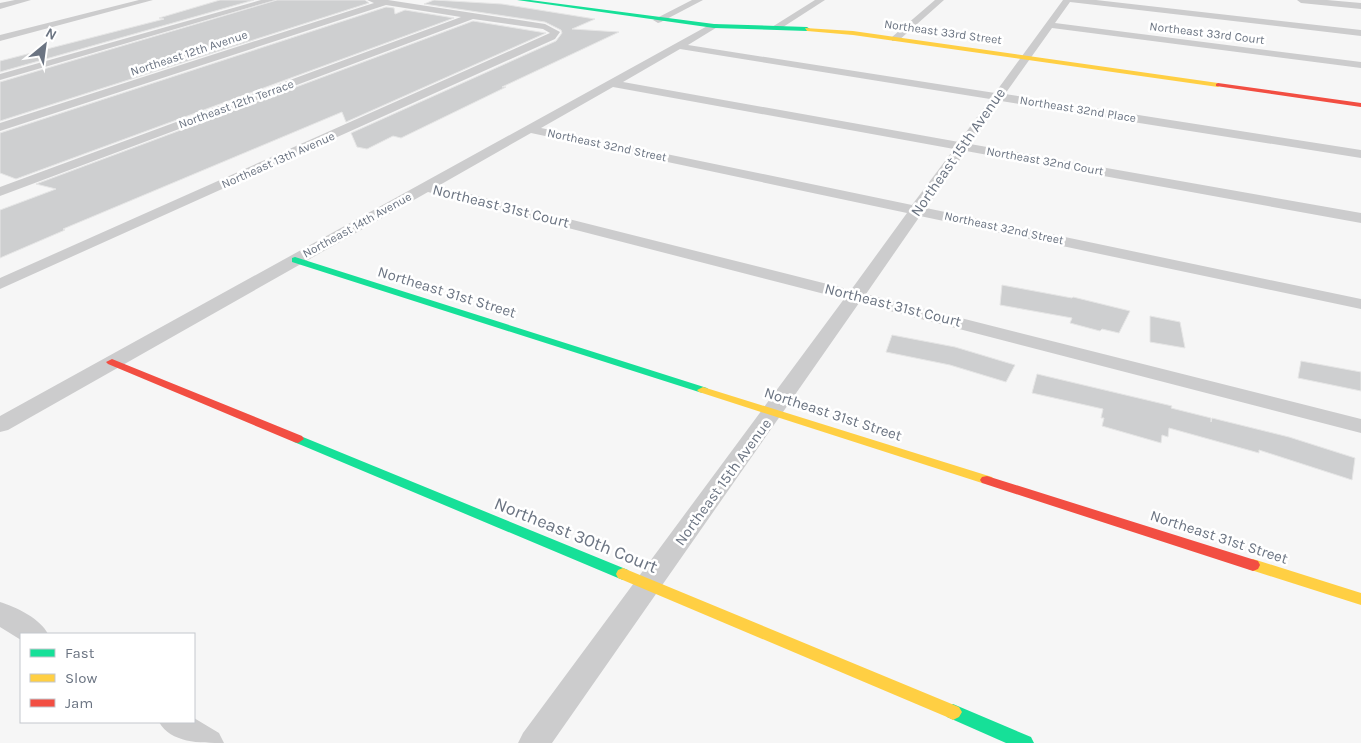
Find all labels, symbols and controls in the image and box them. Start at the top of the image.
street label: Northeast 33rd Street [883,17,1003,47]
street label: Northeast 33rd Court [1149,19,1266,47]
north arrow [20,20,70,70]
text: N [43,24,60,44]
street label: Northeast 12th Avenue [129,27,249,79]
street label: Northeast 12th Terrace [176,77,296,131]
street label: Northeast 15th Avenue [907,84,1009,220]
street label: Northeast 32nd Place [1019,93,1137,125]
street label: Northeast 32nd Street [546,126,668,165]
street label: Northeast 13th Avenue [219,129,337,191]
street label: Northeast 32nd Court [985,144,1105,178]
street label: Northeast 31st Court [431,180,571,232]
street label: Northeast 14th Avenue [300,189,414,261]
street label: Northeast 32nd Street [943,209,1065,248]
street label: Northeast 31st Street [376,262,519,322]
street label: Northeast 31st Court [823,279,963,331]
street label: Northeast 31st Street [762,383,904,445]
street label: Northeast 15th Avenue [671,415,775,549]
street label: Northeast 30th Court [491,492,661,578]
street label: Northeast 31st Street [1148,506,1290,568]
legend [20,633,195,723]
text: Fast [65,644,95,662]
text: Slow [65,669,97,687]
text: Jam [65,694,93,712]

